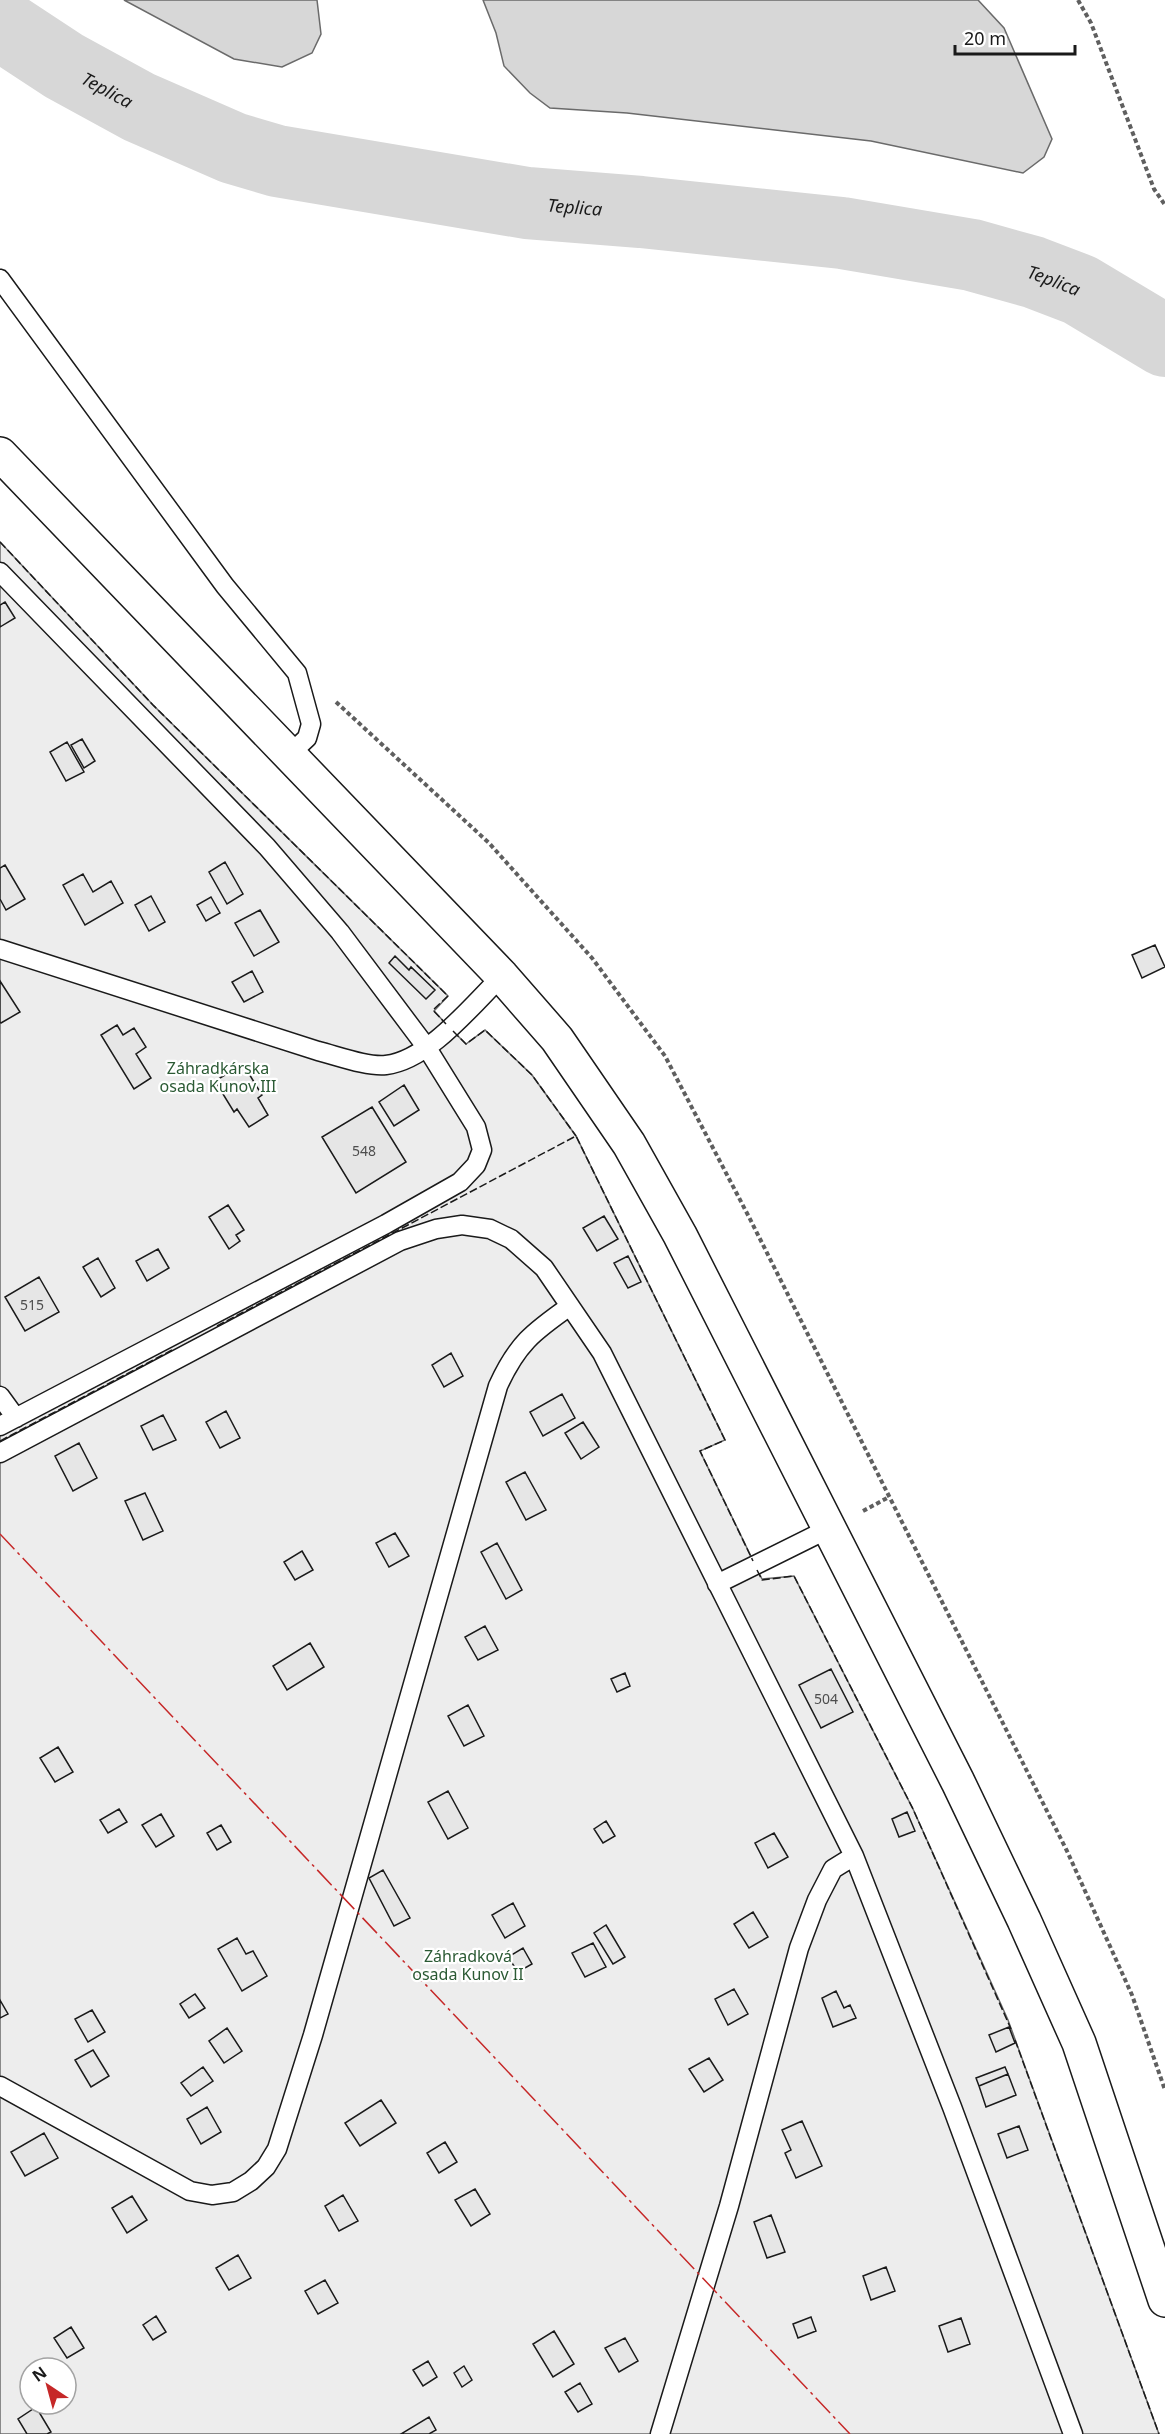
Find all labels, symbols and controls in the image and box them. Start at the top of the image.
scale bar [955,18,1075,56]
text: 20 m [964,26,1006,50]
water label: Teplica [78,66,137,113]
water label: Teplica [547,193,603,221]
water label: Teplica [1025,259,1084,301]
park label: Záhradkárska osada Kunov III [160,1057,276,1097]
house number: 548 [352,1141,376,1160]
house number: 515 [20,1295,44,1314]
house number: 504 [814,1689,838,1708]
park label: Záhradková osada Kunov II [412,1945,524,1985]
north arrow [18,2356,78,2416]
text: N [27,2361,51,2387]

